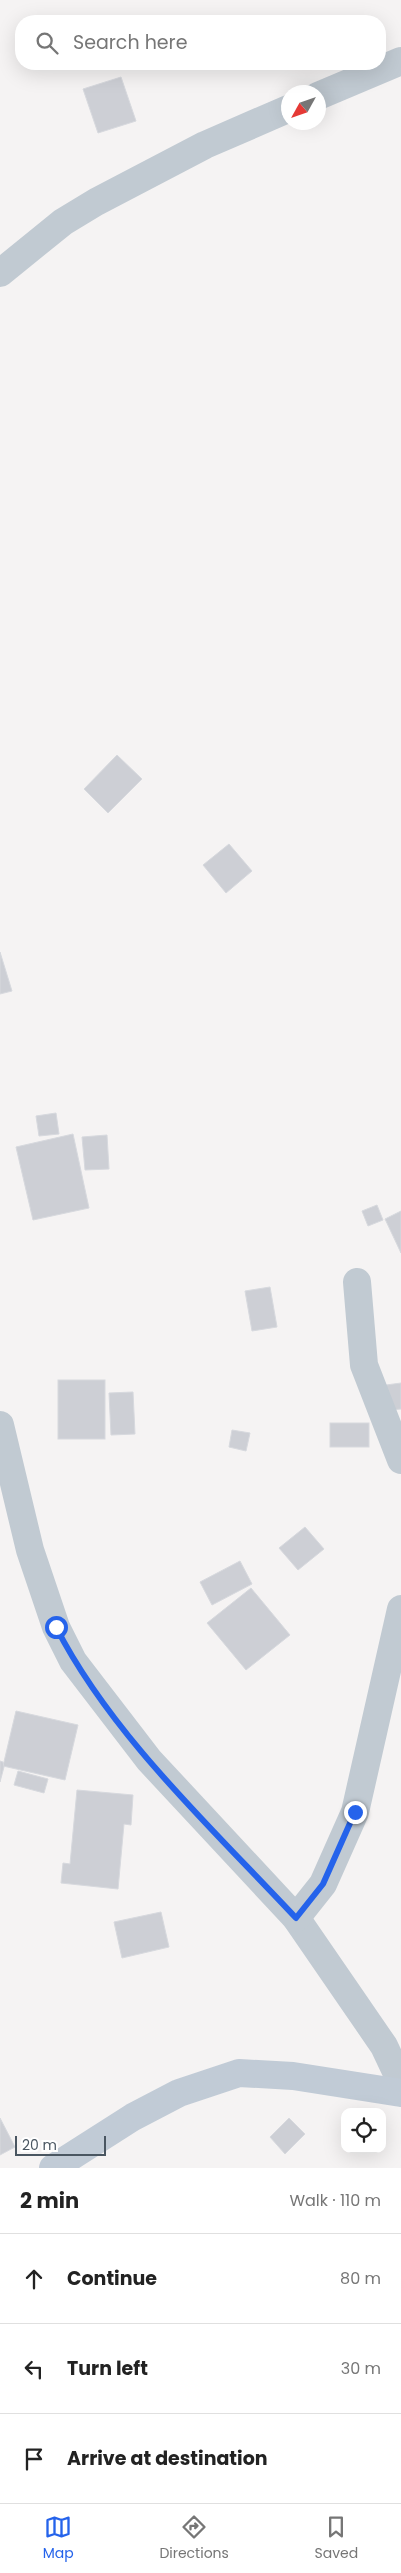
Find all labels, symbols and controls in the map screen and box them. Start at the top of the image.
search box [15,15,386,70]
icon: search [33,29,61,57]
text: Search here [73,29,187,56]
north arrow [281,85,326,130]
route start [45,1616,68,1639]
route end [344,1801,367,1824]
map controls [341,2108,386,2153]
button: locate [341,2108,386,2153]
scale bar [15,2133,106,2156]
text: 20 m [22,2135,57,2155]
text: 2 min [20,2186,79,2215]
text: Walk · 110 m [289,2189,381,2212]
icon: ahead [20,2265,48,2293]
text: Continue [67,2265,157,2292]
text: 80 m [340,2267,381,2290]
icon: left [20,2355,48,2383]
text: Turn left [67,2355,148,2382]
text: 30 m [341,2357,381,2380]
icon: arrive [20,2445,48,2473]
text: Arrive at destination [67,2445,268,2472]
tab: Map [43,2513,74,2564]
tab: Directions [159,2513,229,2564]
tab: Saved [314,2513,358,2564]

